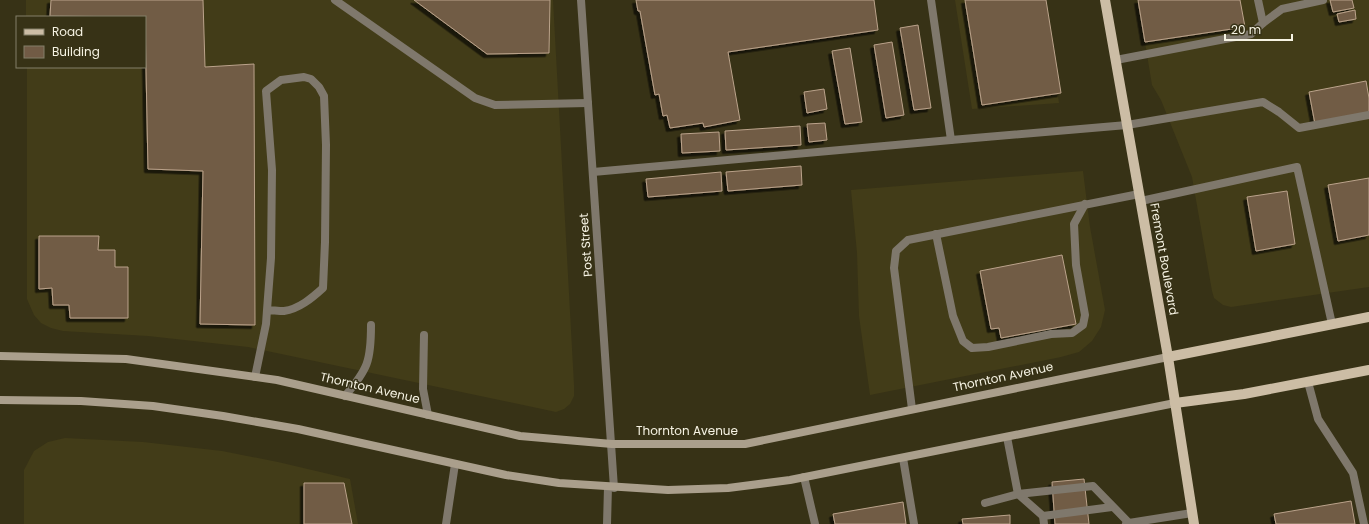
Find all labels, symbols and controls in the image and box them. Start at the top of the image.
legend [16,16,146,68]
scale bar [1225,16,1292,42]
text: 20 m [1231,21,1261,38]
text: Road [52,23,83,40]
text: Building [52,43,100,60]
street label: Fremont Boulevard [1146,201,1183,316]
street label: Post Street [575,213,596,277]
street label: Thornton Avenue [951,358,1055,395]
street label: Thornton Avenue [318,368,422,407]
street label: Thornton Avenue [636,422,738,439]

